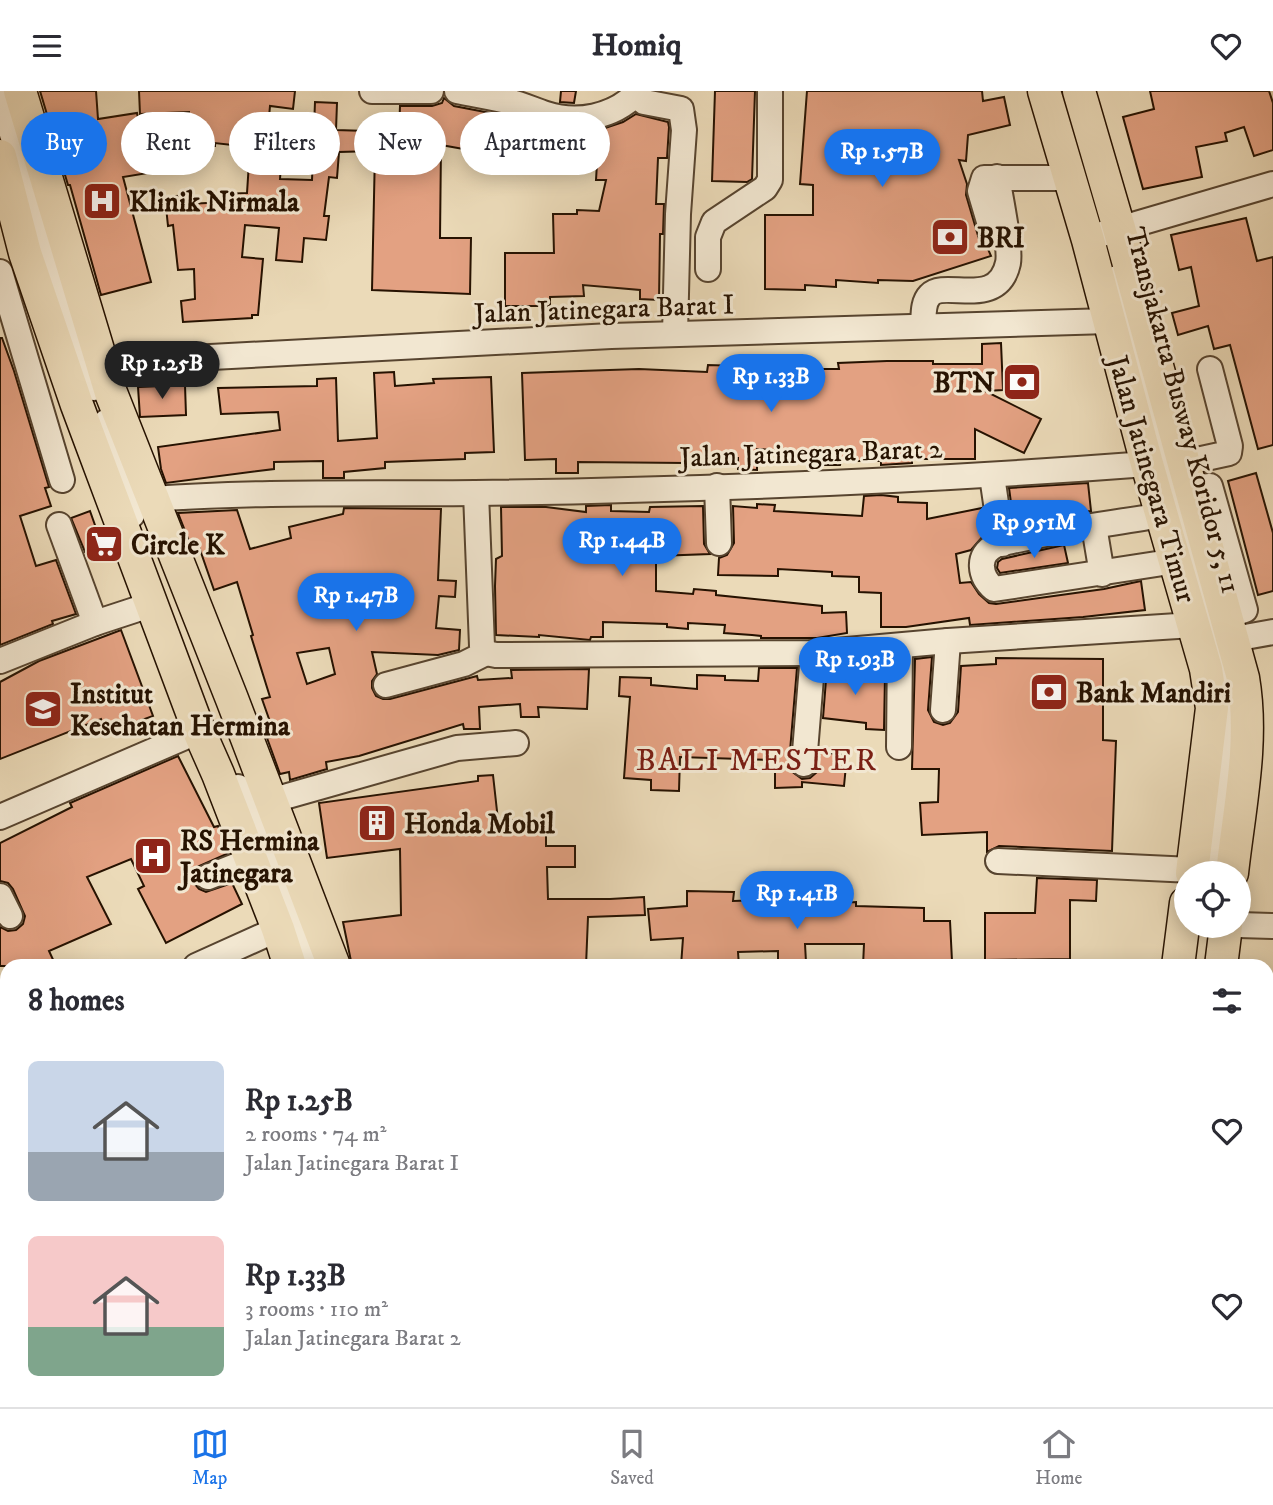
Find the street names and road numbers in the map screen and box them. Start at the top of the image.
street label: Transjakarta Busway Koridor 5, 11 [1117,224,1248,597]
street label: Jalan Jatinegara Barat I [470,287,735,332]
street label: Jalan Jatinegara Timur [1099,349,1204,607]
street label: Jalan Jatinegara Barat 2 [676,431,943,476]

